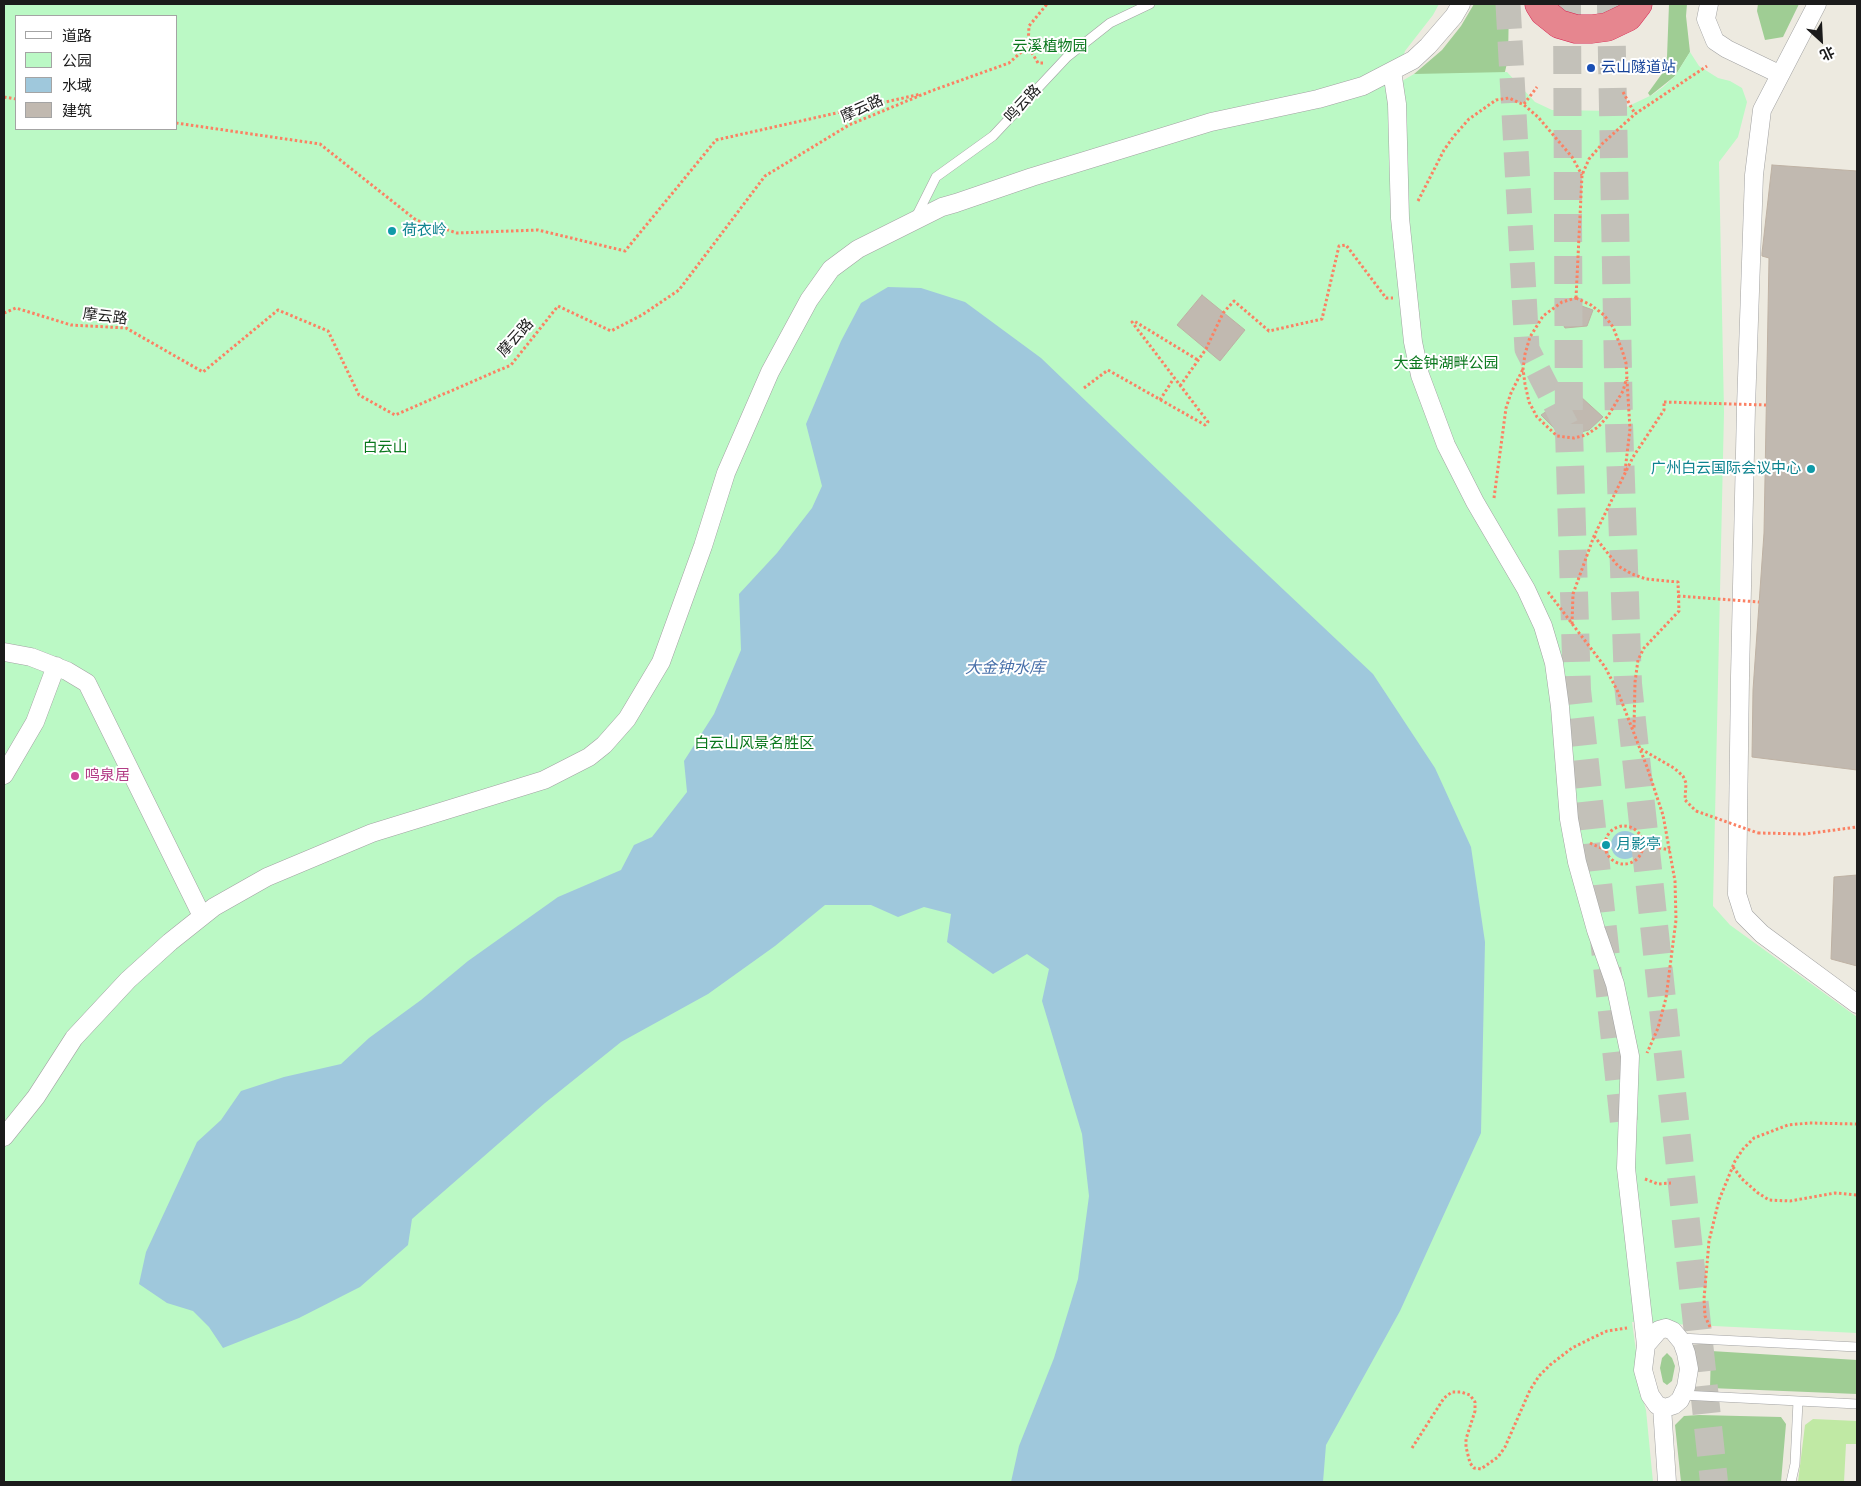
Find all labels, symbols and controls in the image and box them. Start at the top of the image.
legend [15,15,178,130]
north arrow [1796,15,1846,65]
text: 道路 [62,27,92,44]
park label: 云溪植物园 [1013,38,1087,56]
text: 北 [1818,43,1837,64]
text: 公园 [62,52,92,69]
place label: 云山隧道站 [1601,59,1676,77]
marker: 云山隧道站 [1585,62,1597,74]
text: 水域 [62,77,92,94]
street label: 鸣云路 [1001,81,1045,127]
street label: 摩云路 [838,92,886,126]
text: 建筑 [62,102,92,119]
place label: 荷衣岭 [402,222,447,240]
marker: 荷衣岭 [386,225,398,237]
street label: 摩云路 [82,305,128,329]
street label: 摩云路 [494,315,538,361]
park label: 大金钟湖畔公园 [1394,355,1498,373]
park label: 白云山 [363,439,407,457]
place label: 广州白云国际会议中心 [1651,460,1801,478]
marker: 广州白云国际会议中心 [1805,463,1817,475]
water label: 大金钟水库 [965,659,1045,679]
park label: 白云山风景名胜区 [694,735,814,753]
place label: 鸣泉居 [85,767,130,785]
marker: 鸣泉居 [69,770,81,782]
place label: 月影亭 [1616,836,1661,854]
marker: 月影亭 [1600,839,1612,851]

